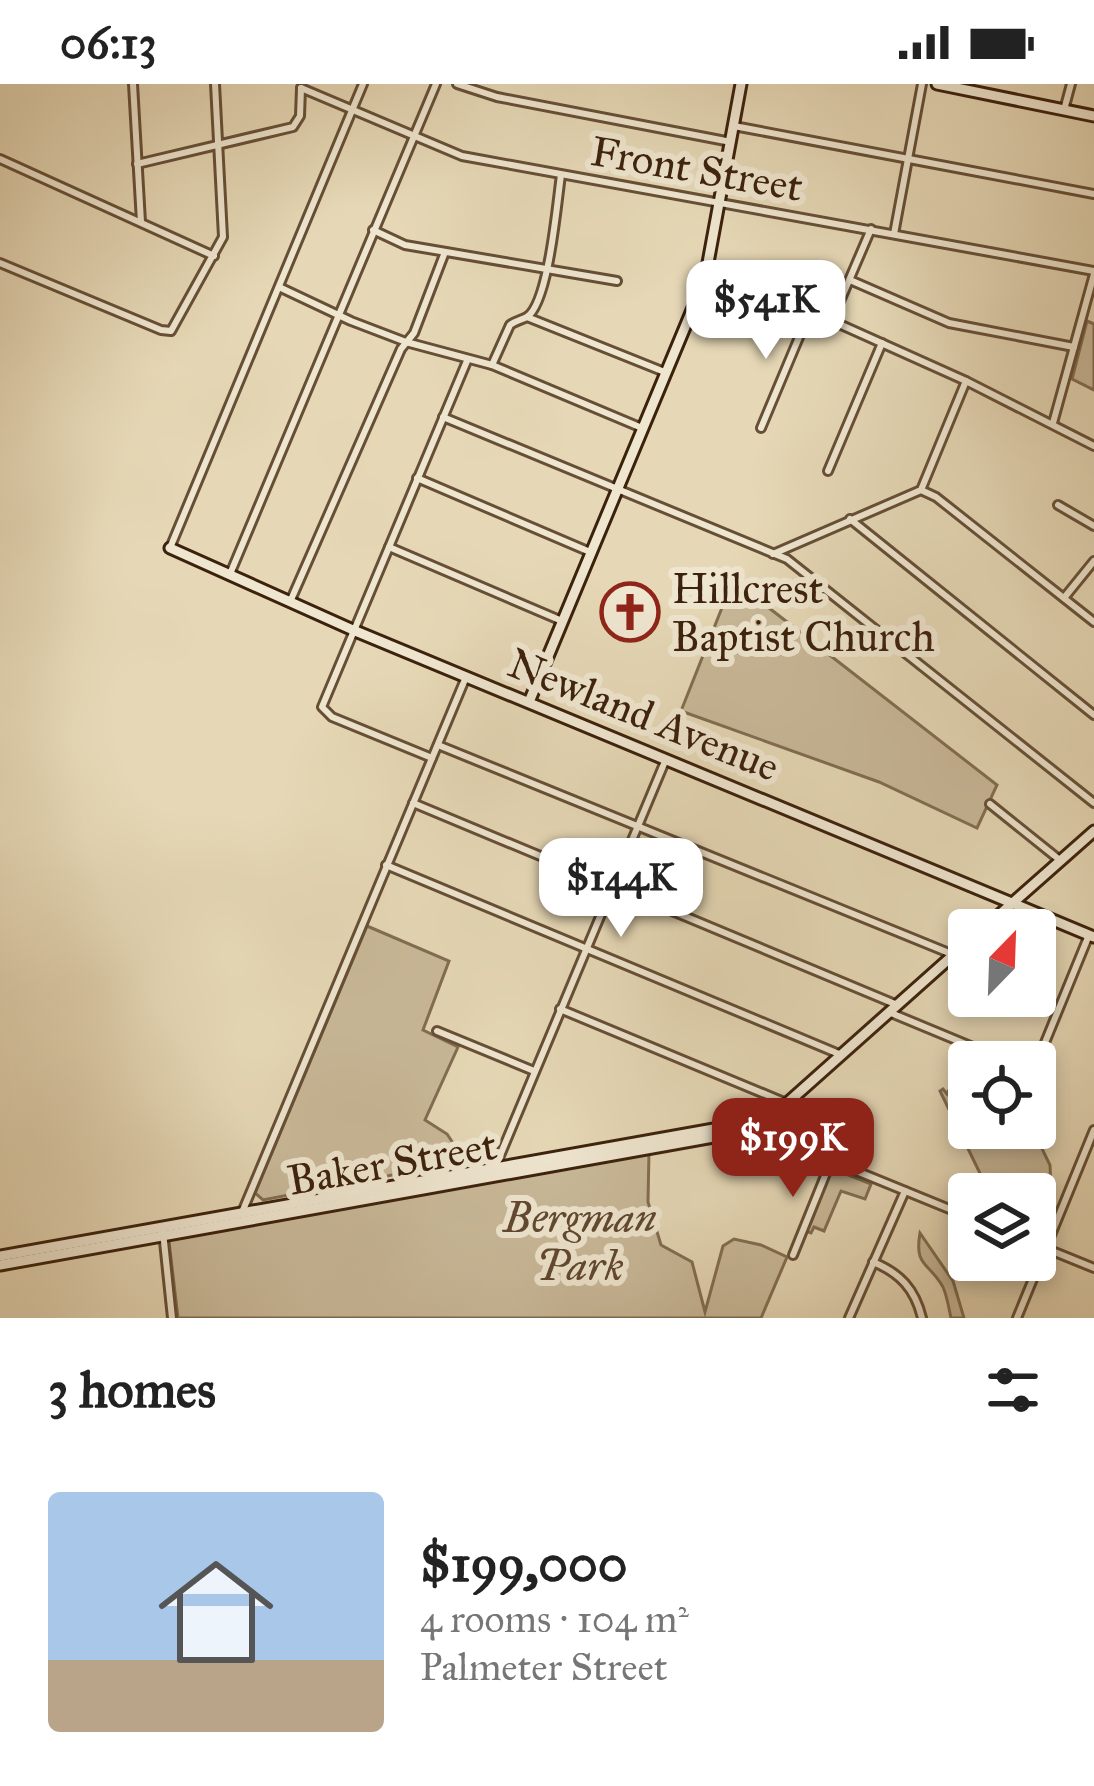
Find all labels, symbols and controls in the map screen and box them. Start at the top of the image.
text: 06:13 [60,15,156,70]
street label: Front Street [587,125,807,213]
pin: $541K [682,260,850,362]
text: $541K [713,275,819,323]
place label: Hillcrest Baptist Church [672,563,935,663]
church icon: Hillcrest Baptist Church [599,581,661,643]
street label: Newland Avenue [500,637,787,793]
pin: $144K [537,838,705,940]
text: $144K [566,853,676,901]
north arrow [948,909,1056,1017]
map controls [948,909,1056,1281]
button: locate [948,1041,1056,1149]
pin: $199K [709,1098,877,1200]
text: $199K [739,1113,847,1161]
street label: Baker Street [284,1119,501,1207]
button: layers [948,1173,1056,1281]
park label: Bergman Park [502,1192,657,1292]
icon: filters [980,1357,1046,1423]
text: 3 homes [48,1359,216,1421]
text: $199,000 [420,1533,627,1595]
icon: home [144,1540,288,1684]
text: 4 rooms · 104 m² [420,1595,689,1643]
text: Palmeter Street [420,1643,667,1691]

